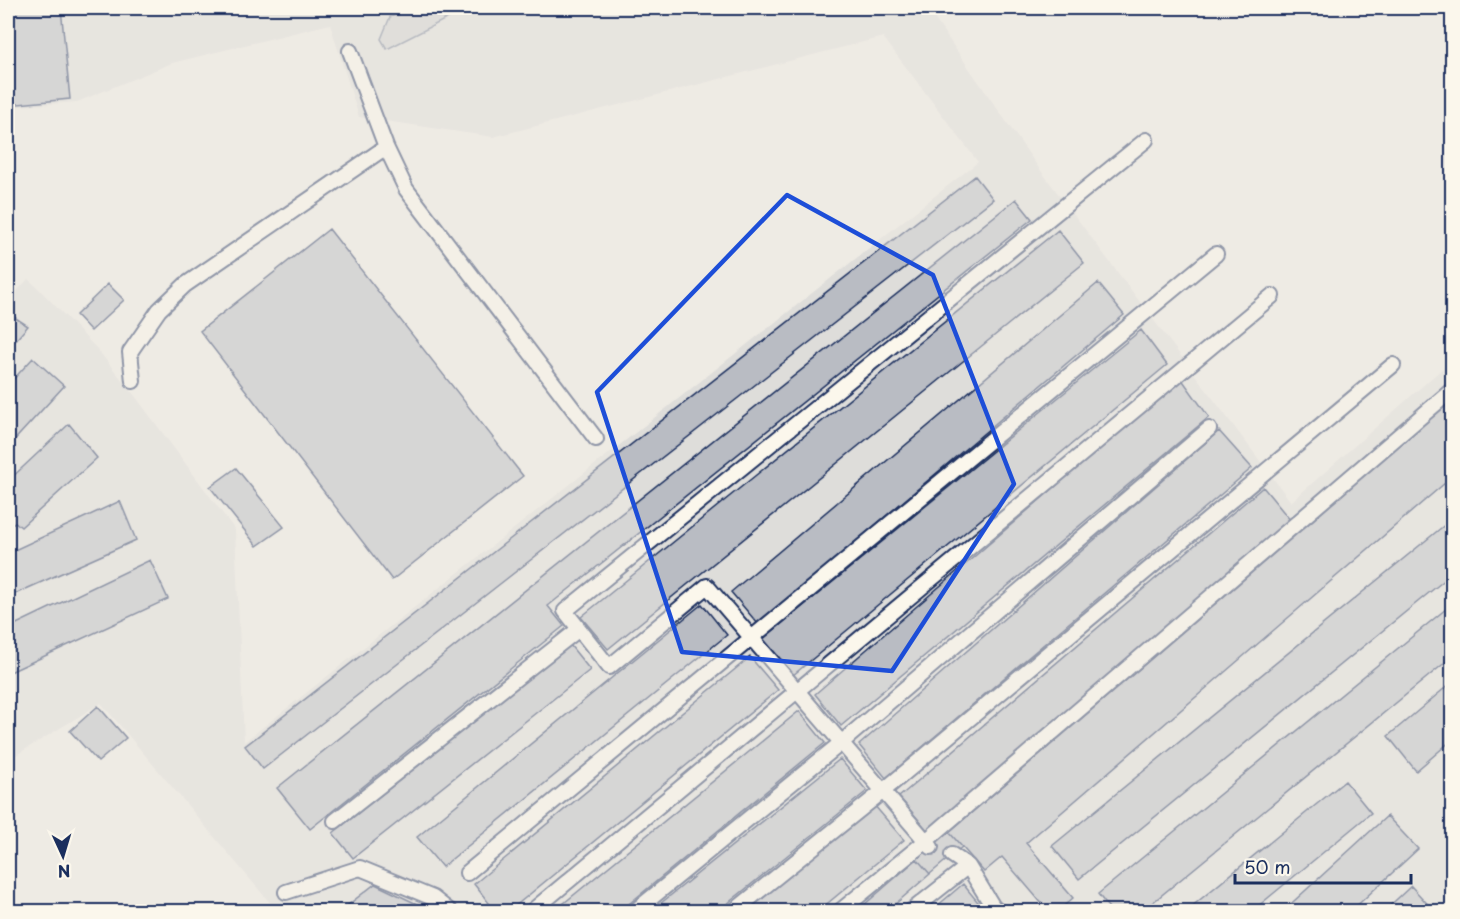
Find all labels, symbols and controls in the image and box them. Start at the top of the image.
north arrow [33,826,93,886]
scale bar [1235,847,1410,885]
text: 50 m [1244,853,1291,880]
text: N [57,860,71,884]

